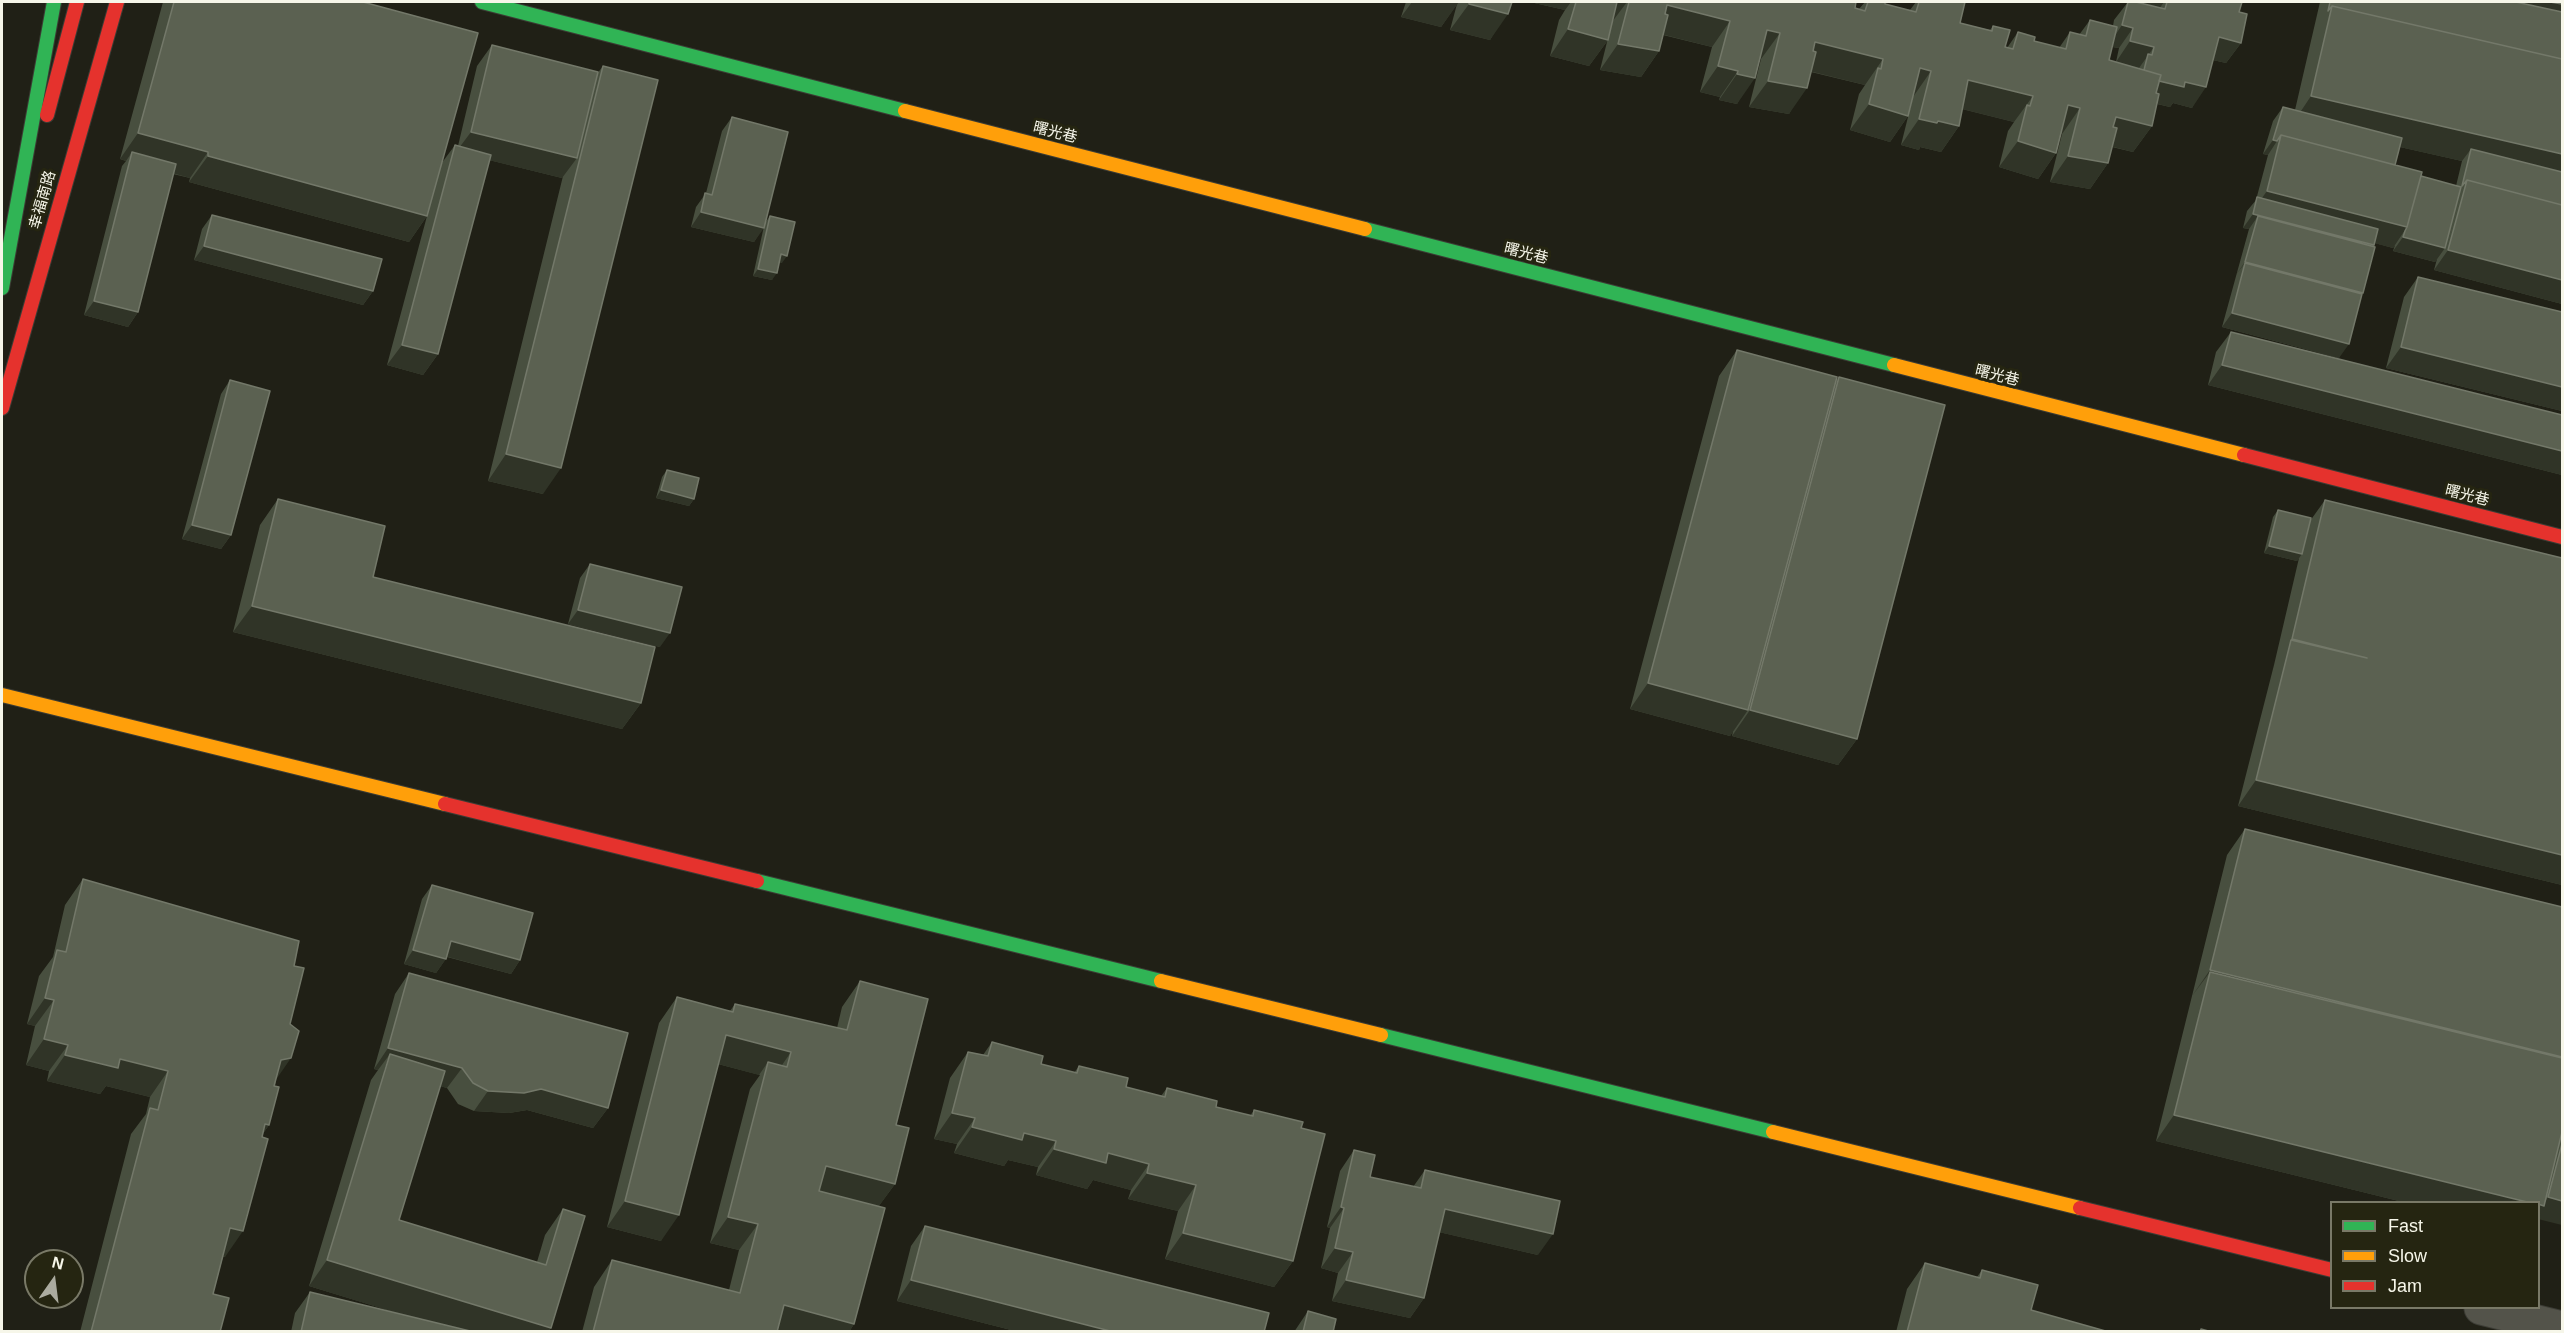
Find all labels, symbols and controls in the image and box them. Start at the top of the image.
street label: 曙光巷 [1031,119,1079,147]
street label: 幸福南路 [26,169,60,231]
street label: 曙光巷 [1502,240,1550,268]
street label: 曙光巷 [1973,362,2021,390]
street label: 曙光巷 [2443,482,2491,510]
legend [2330,1201,2540,1309]
text: Fast [2388,1216,2423,1236]
text: Slow [2388,1246,2427,1266]
north arrow [24,1249,84,1309]
text: N [50,1253,66,1273]
text: Jam [2388,1276,2422,1296]

